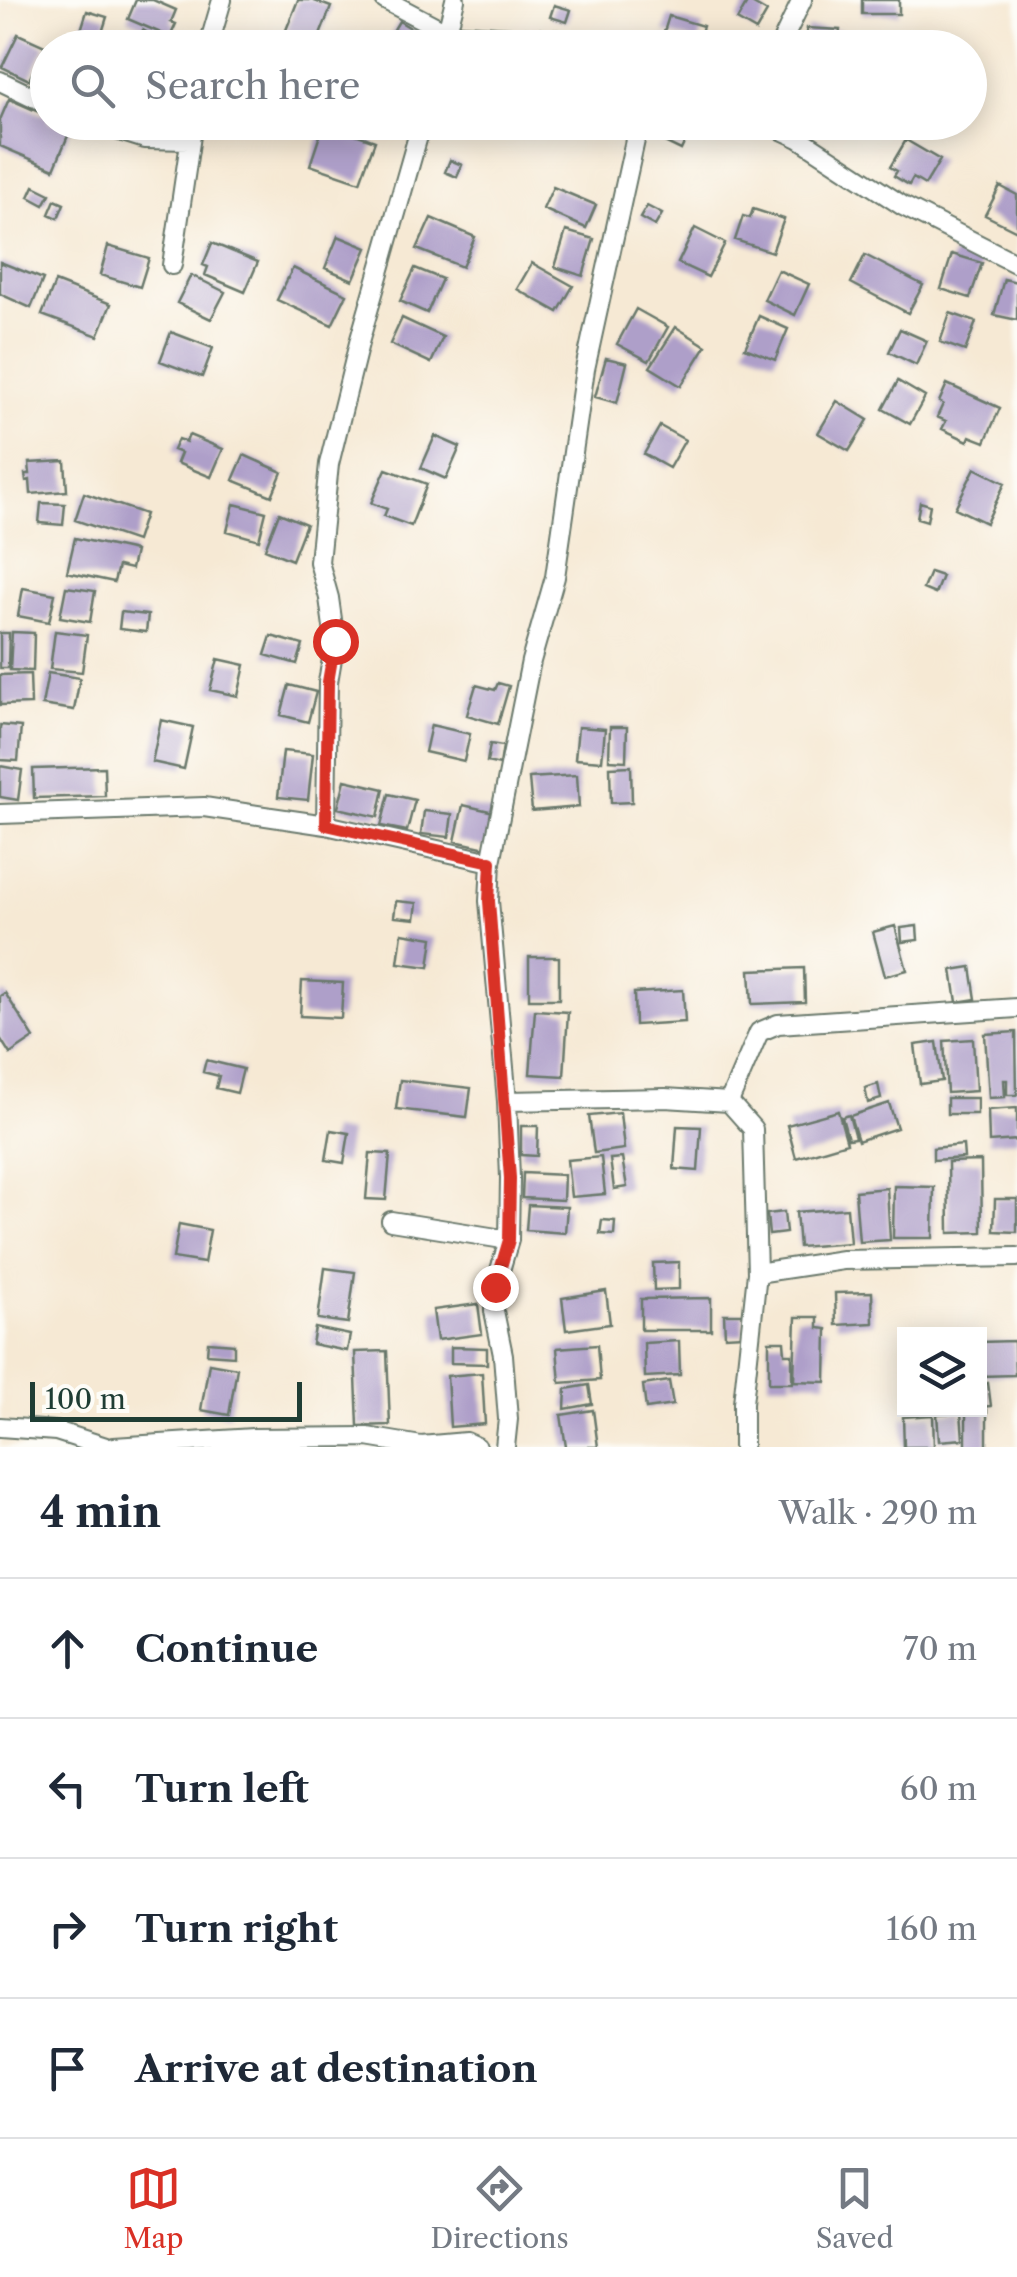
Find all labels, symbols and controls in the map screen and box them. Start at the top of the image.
search box [30,30,987,140]
icon: search [65,58,120,113]
text: Search here [145,62,360,109]
route start [313,619,359,665]
route end [473,1265,519,1311]
map controls [897,1327,987,1417]
button: layers [897,1327,987,1417]
scale bar [30,1377,302,1422]
text: 100 m [45,1382,126,1416]
text: 4 min [40,1486,161,1538]
text: Walk · 290 m [779,1493,977,1532]
icon: ahead [40,1621,95,1676]
text: Continue [135,1625,318,1672]
text: 70 m [903,1629,977,1668]
icon: left [40,1761,95,1816]
text: Turn left [135,1765,309,1812]
text: 60 m [900,1769,977,1808]
icon: right [40,1901,95,1956]
text: Turn right [135,1905,338,1952]
text: 160 m [886,1909,977,1948]
icon: arrive [40,2041,95,2096]
text: Arrive at destination [135,2045,538,2092]
tab: Map [123,2161,184,2255]
tab: Directions [430,2161,569,2255]
tab: Saved [816,2161,894,2255]

